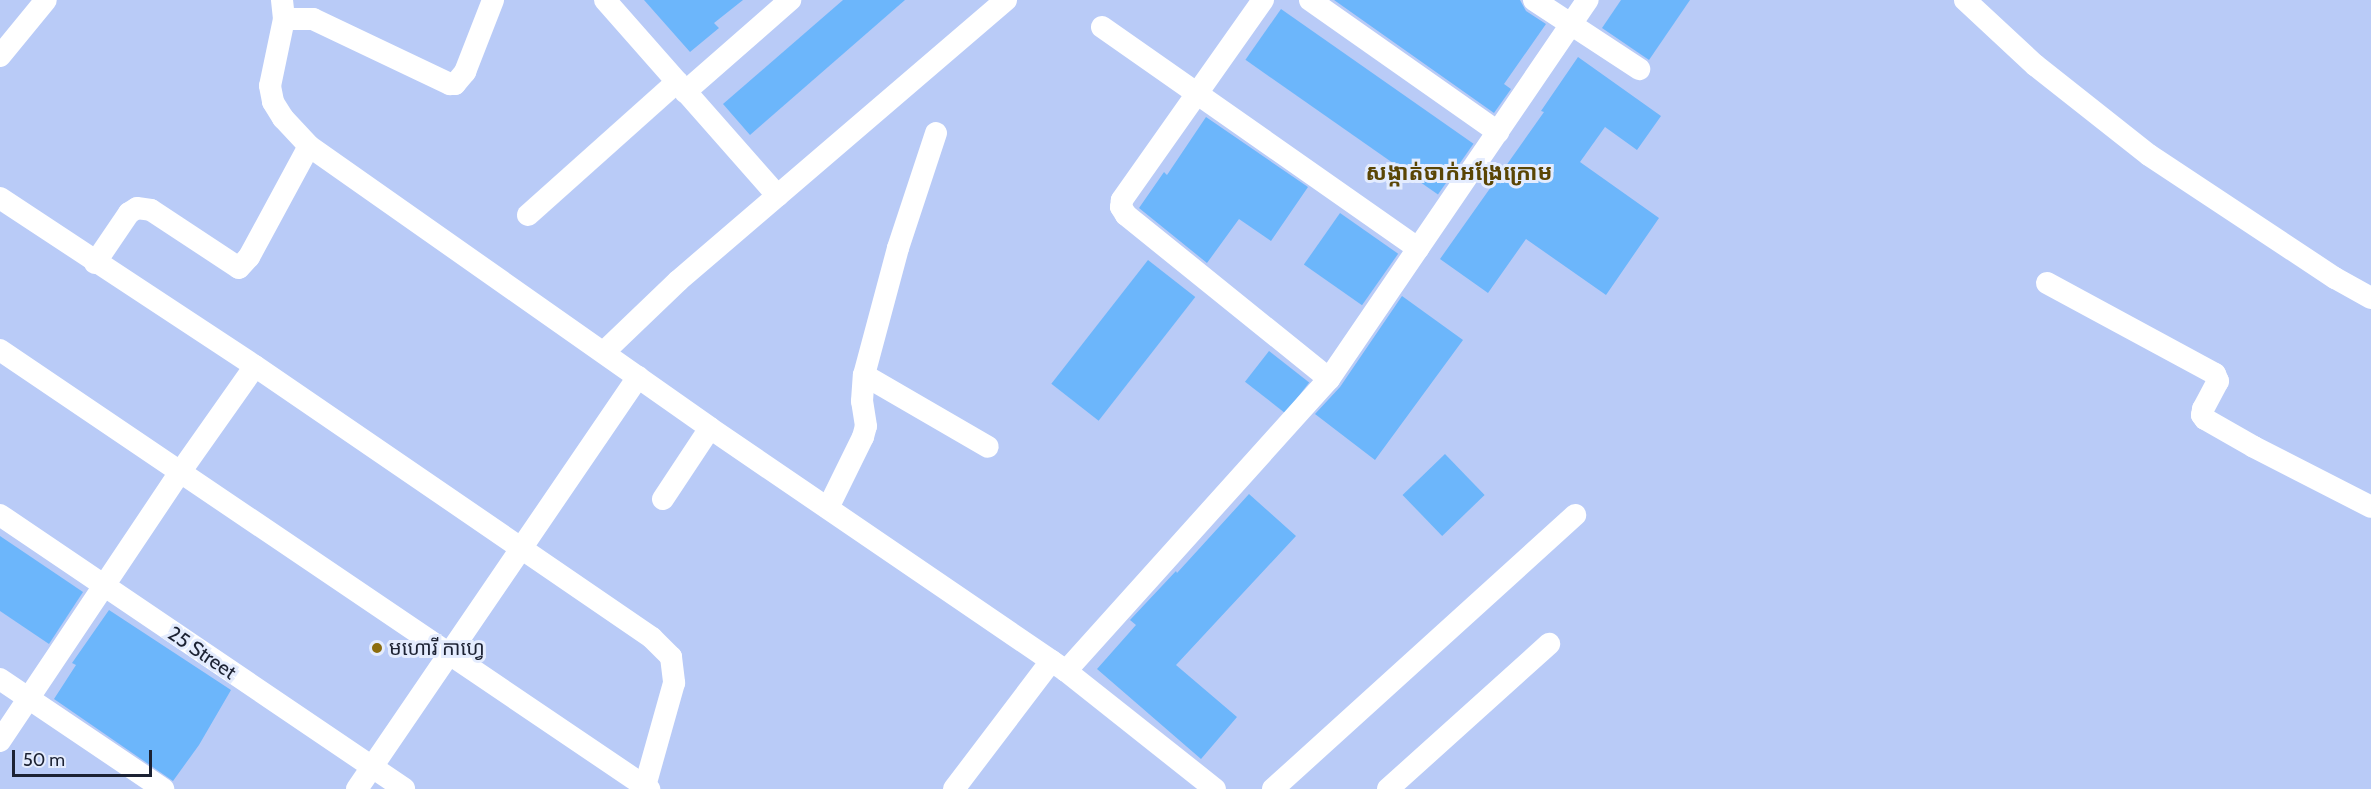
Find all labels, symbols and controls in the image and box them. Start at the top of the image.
district label: សង្កាត់ចាក់អង្រែក្រោម [1366,160,1552,186]
street label: 25 Street [163,621,241,685]
place label: មហោរី កាហ្វេ [389,636,485,660]
marker: មហោរី កាហ្វេ [370,641,384,655]
scale bar [15,738,154,776]
text: 50 m [23,749,65,771]

